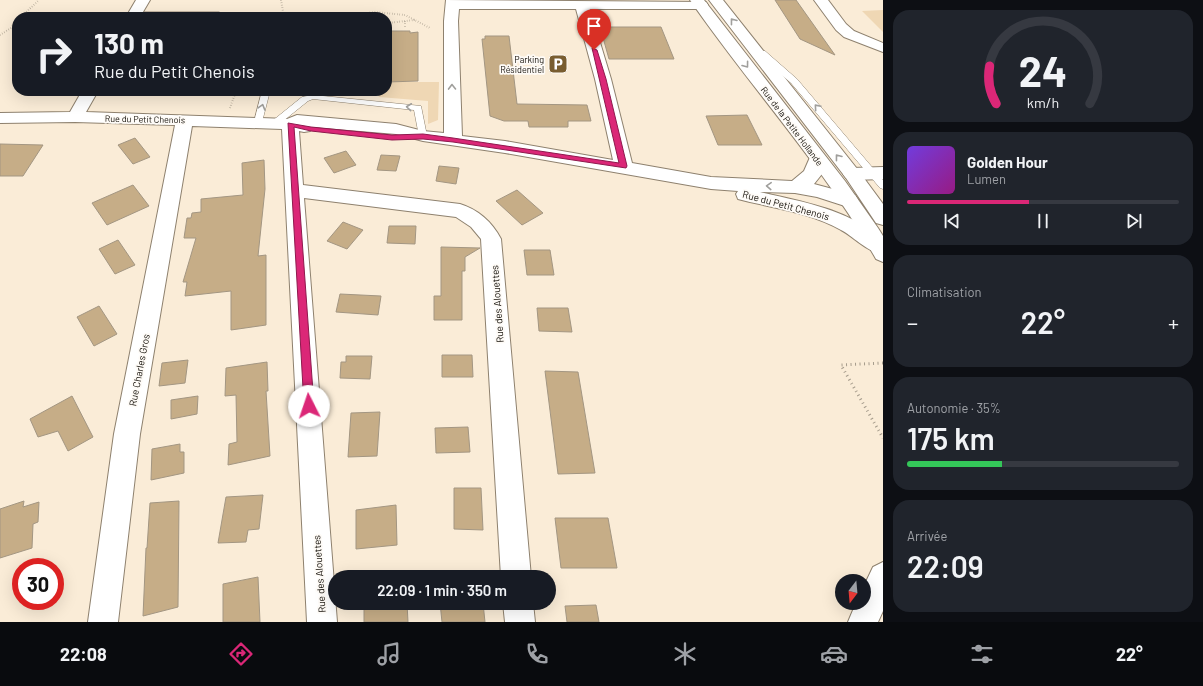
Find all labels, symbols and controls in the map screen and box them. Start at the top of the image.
pin [577,9,611,50]
icon: arrive [583,15,605,37]
one-way arrow [730,18,737,25]
text: 130 m [94,26,164,60]
icon: right [28,28,80,80]
text: 24 [1019,45,1067,95]
parking icon: Parking Résidentiel [547,53,569,75]
place label: Parking Résidentiel [500,54,544,75]
text: Rue du Petit Chenois [94,60,255,82]
one-way arrow [741,60,748,67]
one-way arrow [448,84,457,90]
street label: Rue de la Petite Hollande [759,84,825,168]
text: km/h [1027,94,1059,111]
one-way arrow [406,102,412,111]
one-way arrow [257,103,266,110]
one-way arrow [814,104,822,112]
street label: Rue du Petit Chenois [105,113,185,125]
text: Golden Hour [967,153,1048,171]
one-way arrow [836,154,843,161]
text: Lumen [967,171,1006,187]
one-way arrow [766,181,772,190]
street label: Rue du Petit Chenois [741,188,831,222]
icon: previous [941,210,963,232]
icon: pause [1032,210,1054,232]
icon: next [1123,210,1145,232]
street label: Rue des Alouettes [488,265,506,343]
text: Climatisation [907,284,982,300]
text: 22° [1021,304,1065,340]
text: − [907,309,918,335]
text: + [1168,309,1179,335]
street label: Rue Charles Gros [126,333,152,407]
position arrow [288,385,330,427]
text: Autonomie · 35% [907,400,1001,416]
text: 175 km [907,420,995,456]
text: Arrivée [907,528,947,544]
street label: Rue des Alouettes [310,535,328,613]
text: 22:09 [907,548,984,584]
speed limit sign: 30 [12,558,64,610]
north arrow [835,574,871,610]
map controls [835,574,871,610]
text: 22:09 · 1 min · 350 m [377,581,507,599]
icon: directions [227,640,255,668]
icon: music [375,640,403,668]
icon: phone [523,640,551,668]
icon: climate [671,640,699,668]
icon: car [820,640,848,668]
icon: filters [968,640,996,668]
text: 22:08 [60,643,107,665]
text: 22° [1116,643,1143,665]

